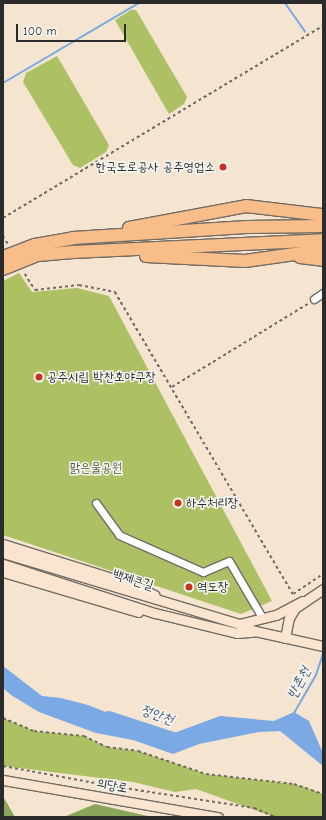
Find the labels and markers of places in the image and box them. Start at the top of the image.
place label: 한국도로공사 공주영업소 [96,159,215,175]
marker: 한국도로공사 공주영업소 [218,162,228,172]
place label: 공주시립 박찬호야구장 [47,369,156,385]
marker: 공주시립 박찬호야구장 [34,372,44,382]
place label: 하수처리장 [186,495,238,511]
marker: 하수처리장 [173,498,183,508]
place label: 역도장 [197,579,228,595]
marker: 역도장 [184,582,194,592]

